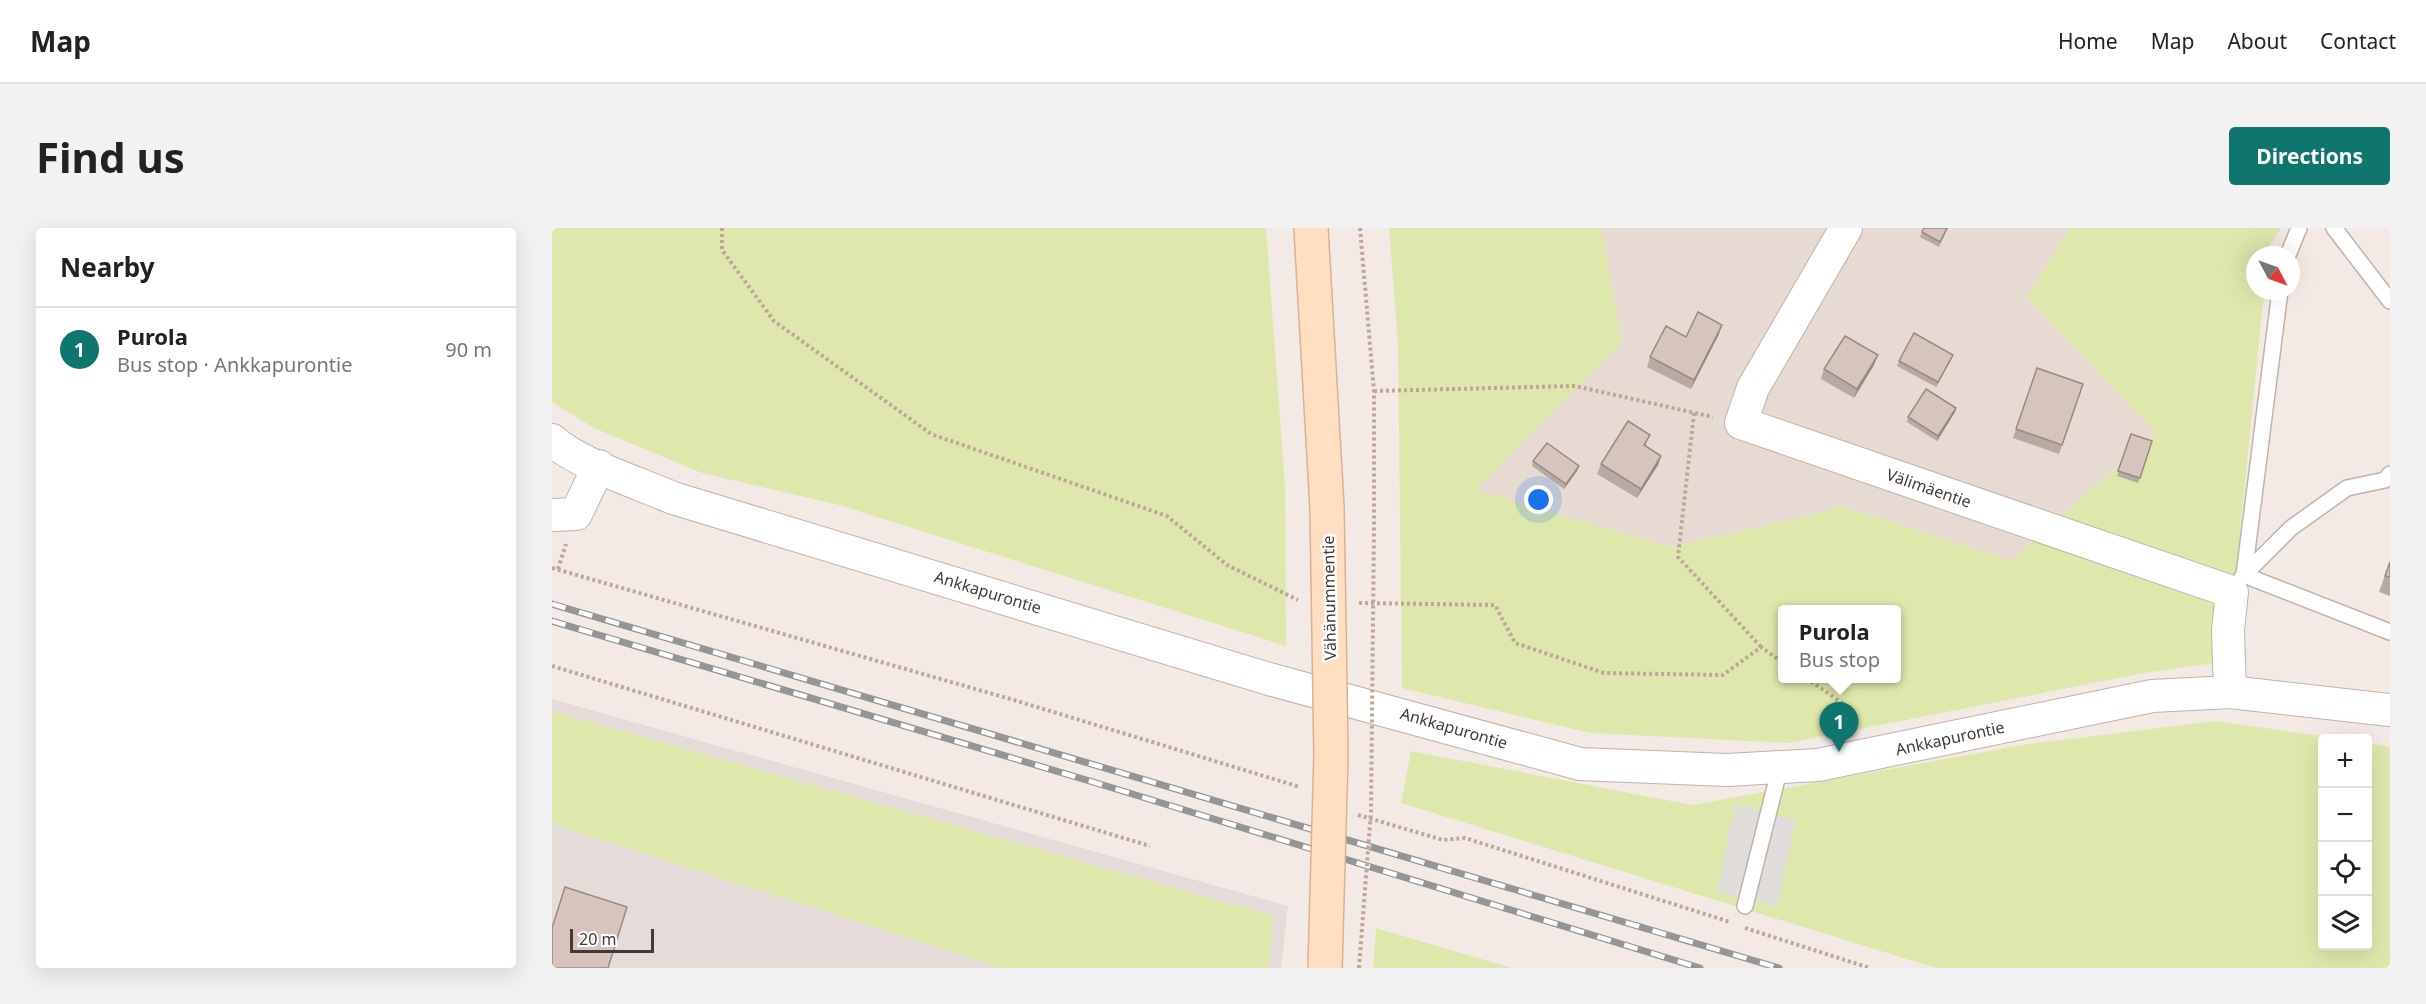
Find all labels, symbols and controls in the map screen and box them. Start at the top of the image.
text: Map [30,22,91,60]
text: Home [2058,27,2118,55]
text: Map [2151,27,2194,55]
text: About [2227,27,2287,55]
text: Contact [2320,27,2396,55]
button: Directions [2229,127,2390,185]
text: Find us [36,128,185,185]
north arrow [2246,246,2300,300]
text: Nearby [60,249,155,285]
text: Purola [117,321,188,351]
text: 1 [74,336,85,363]
text: 90 m [445,336,492,363]
text: Bus stop · Ankkapurontie [117,351,352,378]
street label: Välimäentie [1884,463,1974,513]
your location [1524,485,1553,514]
street label: Vähänummentie [1317,535,1341,661]
street label: Ankkapurontie [932,565,1044,619]
popup [1778,605,1901,683]
text: Purola [1799,616,1870,646]
text: Bus stop [1799,646,1880,673]
street label: Ankkapurontie [1398,702,1510,754]
pin: 1 [1820,702,1858,752]
street label: Ankkapurontie [1894,716,2006,760]
map controls [2318,734,2372,950]
button: + [2318,734,2372,788]
button: − [2318,788,2372,842]
button: locate [2318,842,2372,896]
button: layers [2318,896,2372,950]
scale bar [570,926,654,954]
text: 20 m [579,928,616,950]

